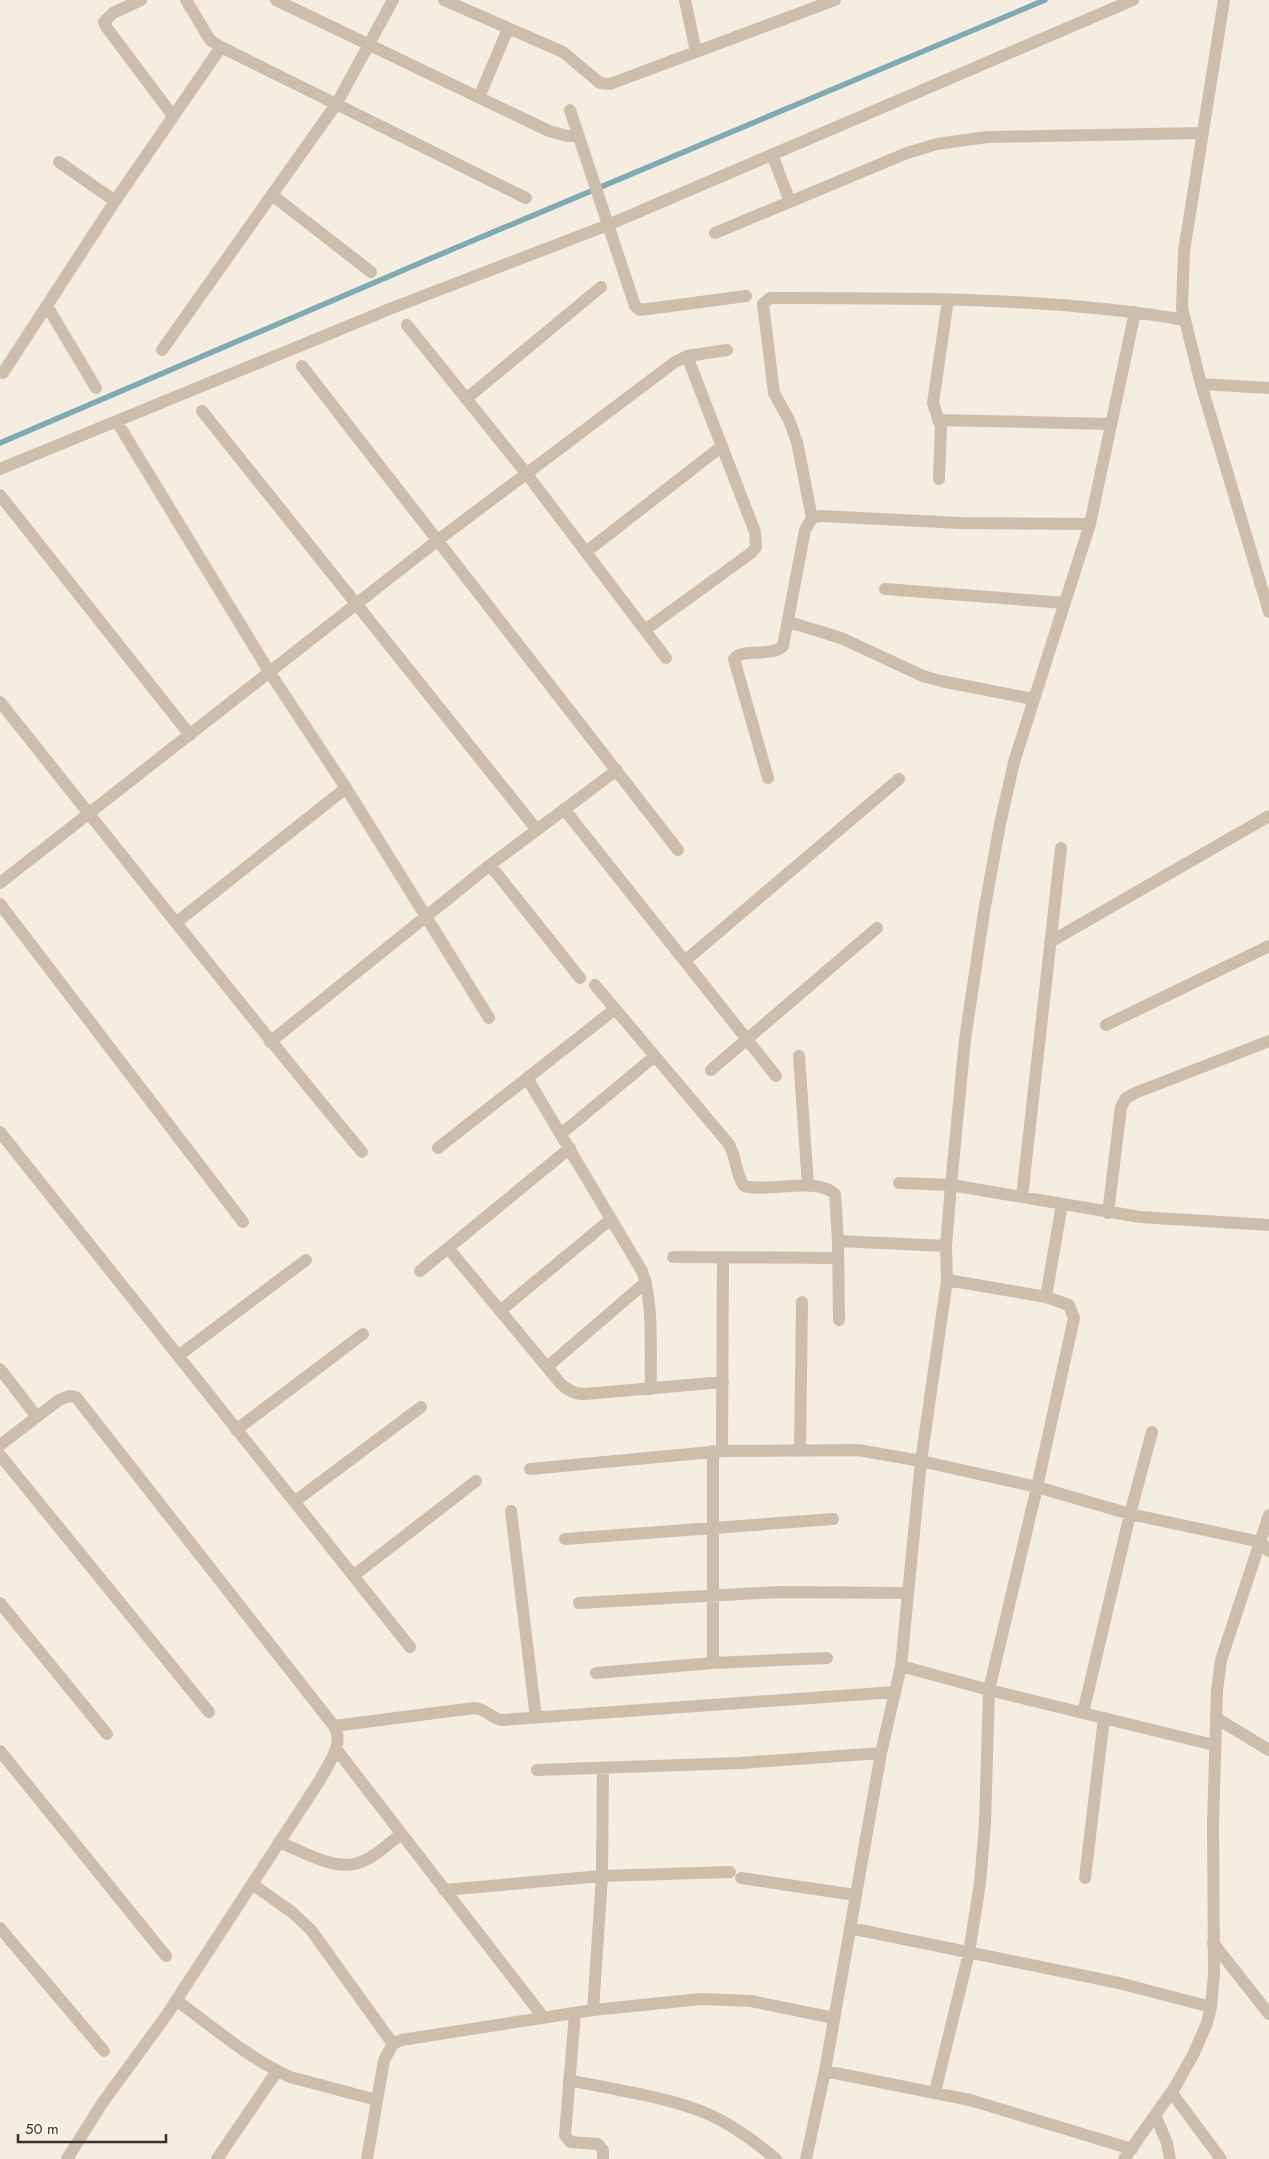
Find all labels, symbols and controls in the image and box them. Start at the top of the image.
scale bar [18,2112,165,2144]
text: 50 m [25,2118,59,2140]

